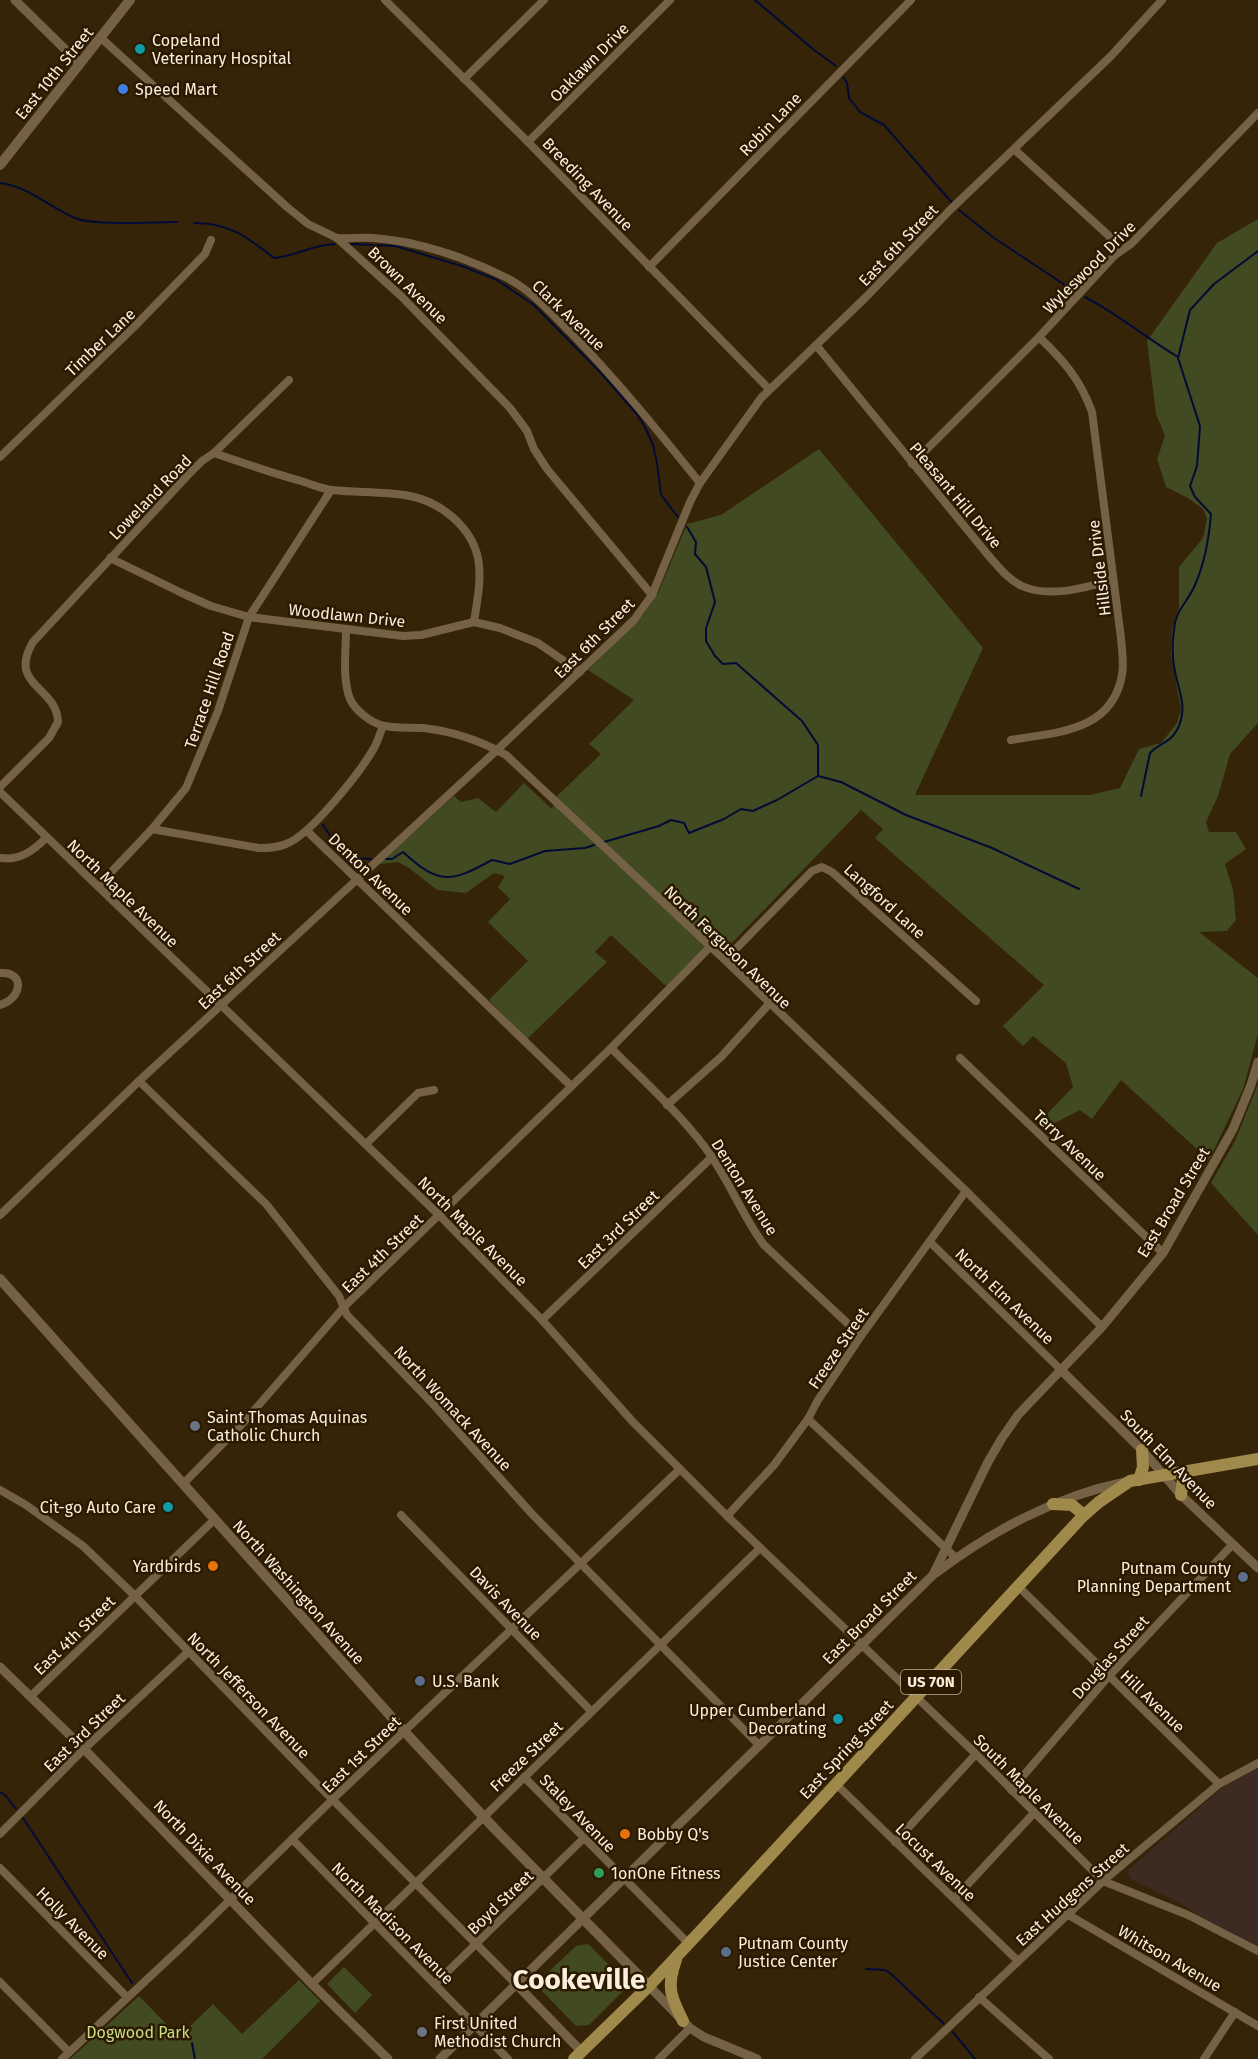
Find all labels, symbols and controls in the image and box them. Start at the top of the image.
street label: Oaklawn Drive [546,19,633,106]
street label: East 10th Street [11,23,97,123]
place label: Copeland Veterinary Hospital [152,31,291,68]
marker: Copeland Veterinary Hospital [133,42,147,56]
place label: Speed Mart [135,80,218,99]
marker: Speed Mart [116,82,130,96]
street label: Robin Lane [735,89,805,160]
street label: Breeding Avenue [538,134,637,235]
street label: East 6th Street [855,201,942,290]
street label: Wyleswood Drive [1039,217,1140,318]
street label: Brown Avenue [364,243,451,328]
street label: Clark Avenue [528,276,609,355]
street label: Timber Lane [61,304,139,380]
street label: Pleasant Hill Drive [906,438,1006,552]
street label: Loweland Road [105,451,196,544]
street label: Hillside Drive [1084,519,1115,617]
street label: East 6th Street [550,594,639,682]
street label: Woodlawn Drive [288,600,406,631]
street label: Terrace Hill Road [180,629,238,751]
street label: Denton Avenue [324,829,417,919]
street label: North Maple Avenue [63,835,182,951]
street label: Langford Lane [840,860,929,943]
street label: North Ferguson Avenue [660,882,795,1013]
street label: East 6th Street [194,927,285,1013]
street label: Terry Avenue [1029,1106,1110,1185]
street label: Denton Avenue [707,1136,782,1239]
street label: East Broad Street [1133,1144,1214,1261]
street label: North Maple Avenue [414,1173,531,1290]
street label: East 3rd Street [574,1186,663,1273]
street label: East 4th Street [338,1210,427,1297]
street label: North Elm Avenue [951,1244,1058,1348]
street label: Freeze Street [804,1304,873,1392]
street label: North Womack Avenue [390,1342,515,1475]
street label: South Elm Avenue [1116,1406,1221,1513]
place label: Saint Thomas Aquinas Catholic Church [207,1408,367,1445]
marker: Saint Thomas Aquinas Catholic Church [188,1419,202,1433]
place label: Cit-go Auto Care [40,1498,156,1517]
marker: Cit-go Auto Care [161,1500,175,1514]
street label: North Washington Avenue [229,1516,369,1668]
place label: Yardbirds [133,1557,201,1576]
marker: Yardbirds [206,1559,220,1573]
place label: Putnam County Planning Department [1077,1559,1231,1596]
street label: Davis Avenue [466,1562,546,1644]
street label: East Broad Street [818,1566,920,1668]
marker: Putnam County Planning Department [1236,1570,1250,1584]
street label: East 4th Street [30,1592,119,1679]
street label: Douglas Street [1068,1612,1153,1703]
street label: North Jefferson Avenue [183,1628,314,1762]
street label: Hill Avenue [1117,1666,1189,1737]
road number: US 70N [901,1670,961,1694]
place label: U.S. Bank [432,1672,500,1691]
marker: U.S. Bank [413,1674,427,1688]
street label: East 3rd Street [40,1689,129,1776]
street label: East Spring Street [796,1696,897,1803]
place label: Upper Cumberland Decorating [689,1701,827,1738]
street label: East 1st Street [318,1712,405,1797]
marker: Upper Cumberland Decorating [831,1712,845,1726]
street label: Freeze Street [486,1717,567,1796]
street label: South Maple Avenue [970,1730,1088,1848]
street label: Staley Avenue [536,1770,620,1856]
street label: North Dixie Avenue [150,1796,260,1909]
street label: Locust Avenue [892,1819,980,1905]
place label: Bobby Q's [637,1825,709,1844]
marker: Bobby Q's [618,1827,632,1841]
street label: East Hudgens Street [1012,1839,1133,1950]
street label: North Madison Avenue [328,1858,458,1988]
place label: 1onOne Fitness [611,1864,721,1883]
street label: Boyd Street [464,1866,537,1938]
marker: 1onOne Fitness [592,1866,606,1880]
street label: Holly Avenue [32,1883,113,1964]
street label: Whitson Avenue [1115,1921,1225,1996]
place label: Putnam County Justice Center [738,1934,848,1971]
marker: Putnam County Justice Center [719,1945,733,1959]
district label: Cookeville [513,1963,645,1996]
place label: First United Methodist Church [434,2014,561,2051]
park label: Dogwood Park [86,2023,191,2042]
marker: First United Methodist Church [415,2025,429,2039]

